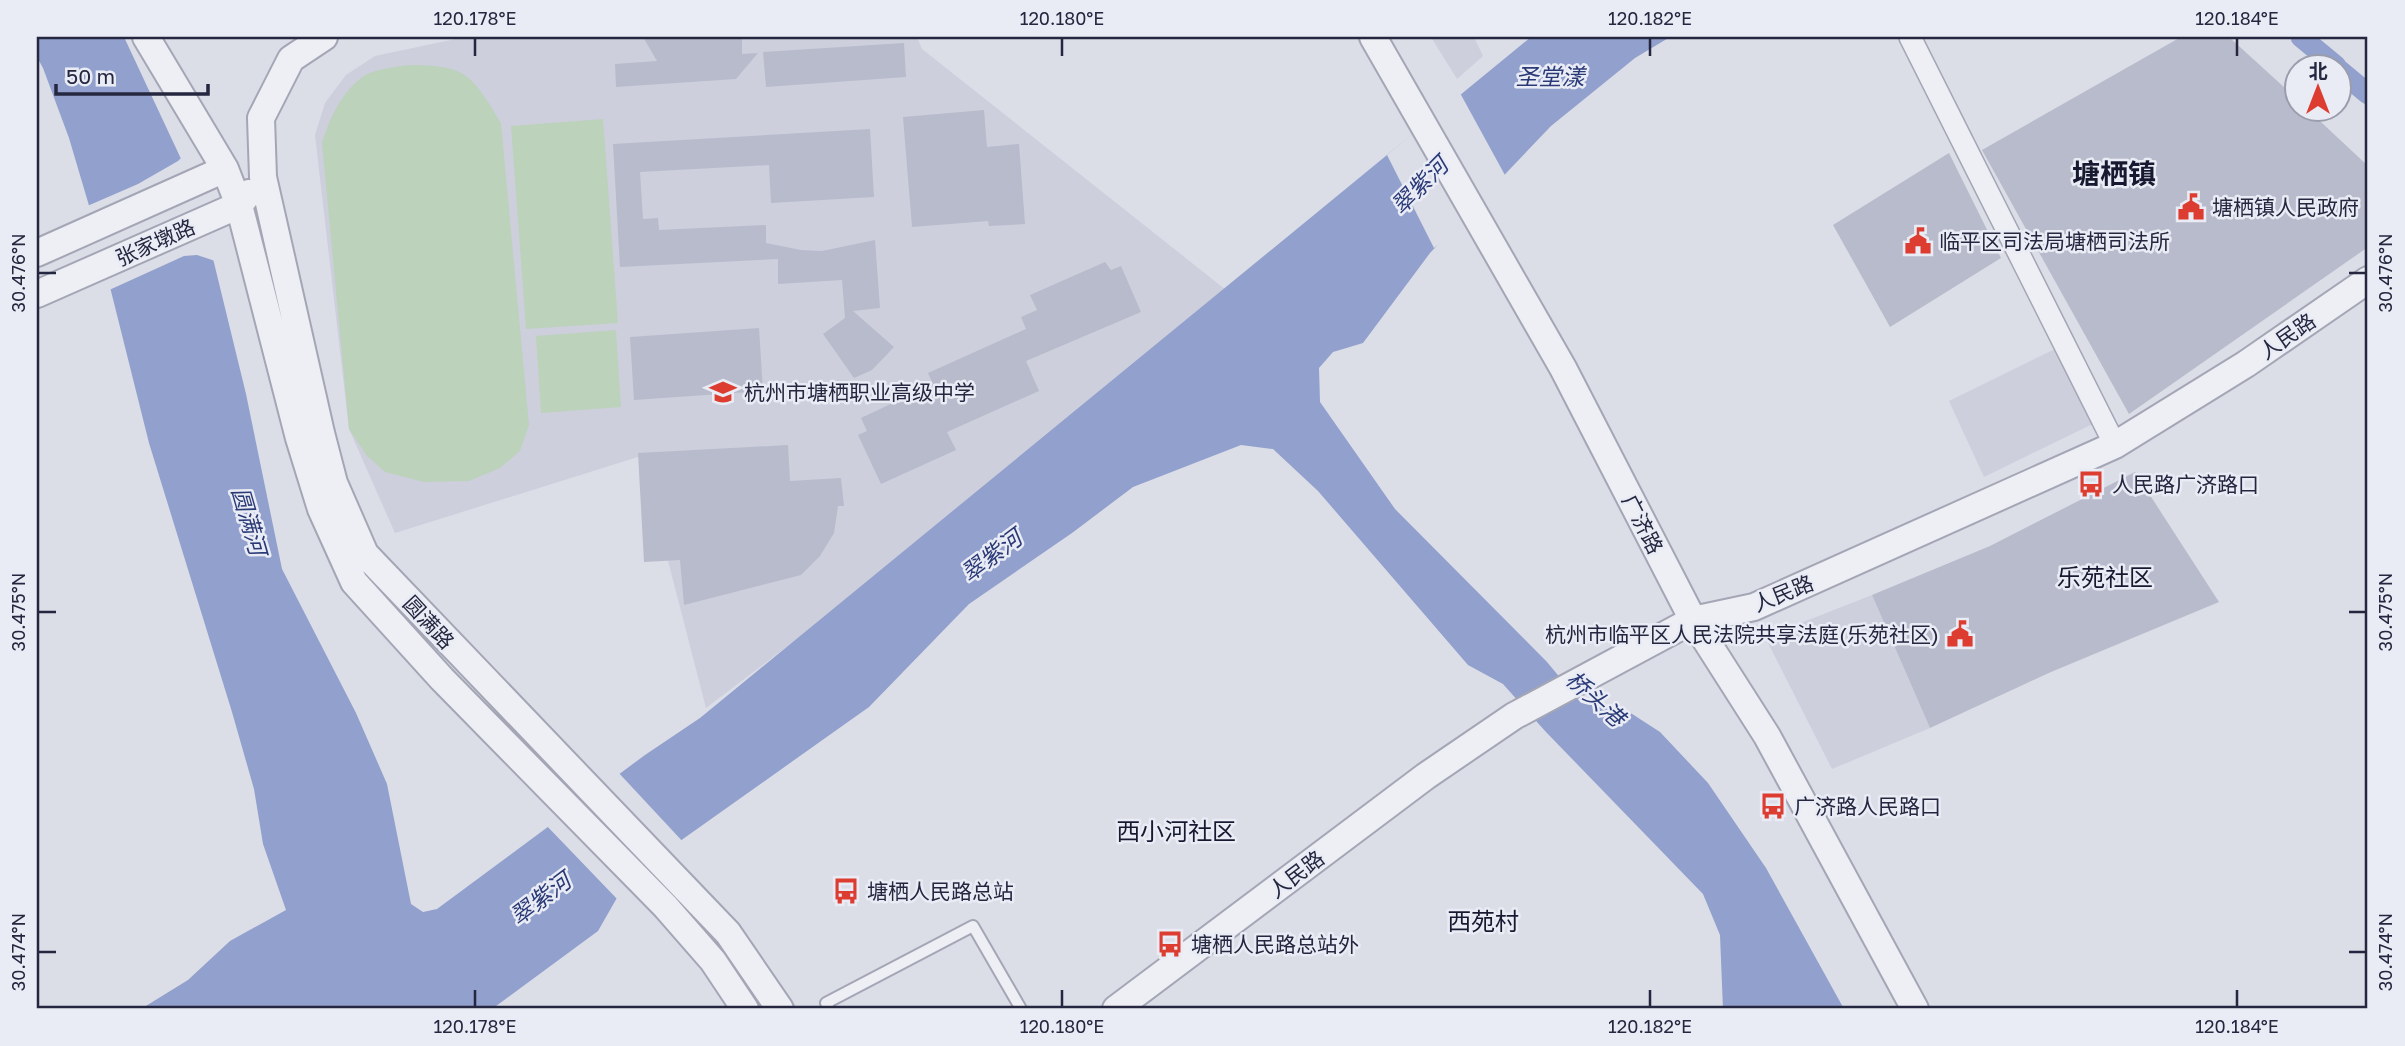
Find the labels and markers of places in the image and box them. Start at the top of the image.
public building icon: 塘栖镇人民政府 [2176,192,2206,222]
place label: 塘栖镇人民政府 [2212,194,2359,220]
public building icon: 临平区司法局塘栖司法所 [1903,226,1933,256]
place label: 临平区司法局塘栖司法所 [1939,228,2170,254]
school or university icon: 杭州市塘栖职业高级中学 [708,377,738,407]
place label: 杭州市塘栖职业高级中学 [744,379,975,405]
bus stop icon: 人民路广济路口 [2076,469,2106,499]
place label: 人民路广济路口 [2112,471,2259,497]
public building icon: 杭州市临平区人民法院共享法庭(乐苑社区) [1945,619,1975,649]
place label: 杭州市临平区人民法院共享法庭(乐苑社区) [1545,621,1939,647]
bus stop icon: 广济路人民路口 [1758,791,1788,821]
place label: 广济路人民路口 [1794,793,1941,819]
bus stop icon: 塘栖人民路总站 [831,876,861,906]
place label: 塘栖人民路总站 [867,878,1014,904]
bus stop icon: 塘栖人民路总站外 [1155,929,1185,959]
place label: 塘栖人民路总站外 [1191,931,1359,957]

